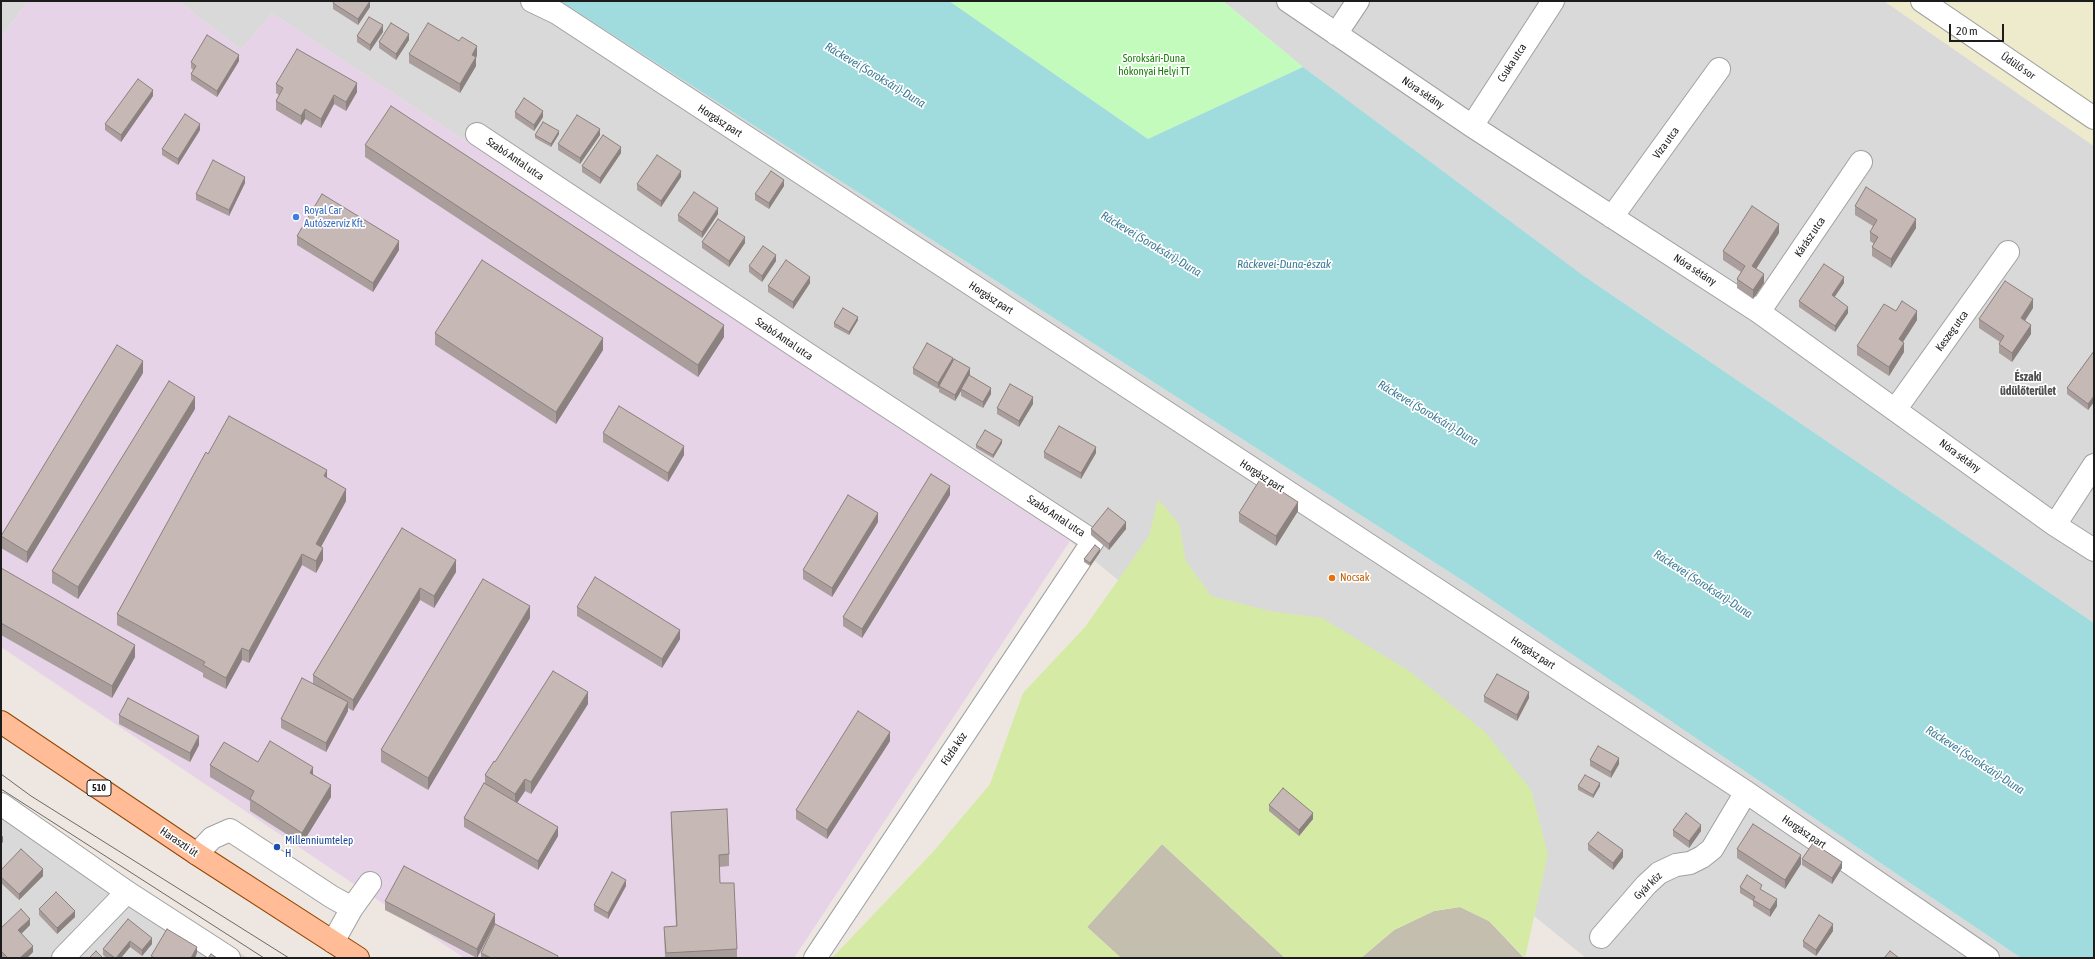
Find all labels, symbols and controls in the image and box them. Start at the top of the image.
scale bar [1951,16,2006,42]
text: 20 m [1956,24,1978,38]
water label: Ráckevei (Soroksári)-Duna [822,39,928,111]
street label: Csuka utca [1495,41,1529,85]
street label: Üdülő sor [1998,50,2038,82]
park label: Soroksári-Duna hókonyai Helyi TT [1118,52,1190,78]
street label: Nóra sétány [1399,74,1447,112]
street label: Horgász part [695,102,745,140]
street label: Viza utca [1650,125,1682,161]
street label: Szabó Antal utca [484,135,546,183]
place label: Royal Car Autószerviz Kft. [304,204,365,230]
water label: Ráckevei (Soroksári)-Duna [1098,208,1204,280]
marker: Royal Car Autószerviz Kft. [291,212,301,222]
street label: Kárász utca [1792,215,1828,259]
street label: Nóra sétány [1671,251,1719,289]
water label: Ráckevei-Duna-észak [1237,257,1331,271]
street label: Horgász part [966,279,1016,317]
street label: Keszeg utca [1933,308,1971,354]
street label: Szabó Antal utca [753,315,815,363]
district label: Északi üdülőterület [2000,370,2056,398]
water label: Ráckevei (Soroksári)-Duna [1375,377,1481,449]
street label: Nóra sétány [1937,436,1983,476]
street label: Horgász part [1237,457,1287,495]
street label: Szabó Antal utca [1024,492,1088,540]
water label: Ráckevei (Soroksári)-Duna [1651,547,1755,621]
place label: Nocsak [1340,571,1370,585]
marker: Nocsak [1327,573,1337,583]
street label: Horgász part [1508,634,1558,672]
water label: Ráckevei (Soroksári)-Duna [1923,723,2027,797]
street label: Fűzfa köz [938,730,970,768]
road number: 510 [87,780,111,796]
street label: Horgász part [1780,813,1828,851]
street label: Haraszti út [157,824,201,860]
place label: Millenniumtelep H [285,834,353,860]
marker: Millenniumtelep H [272,842,282,852]
street label: Gyár köz [1631,870,1665,902]

